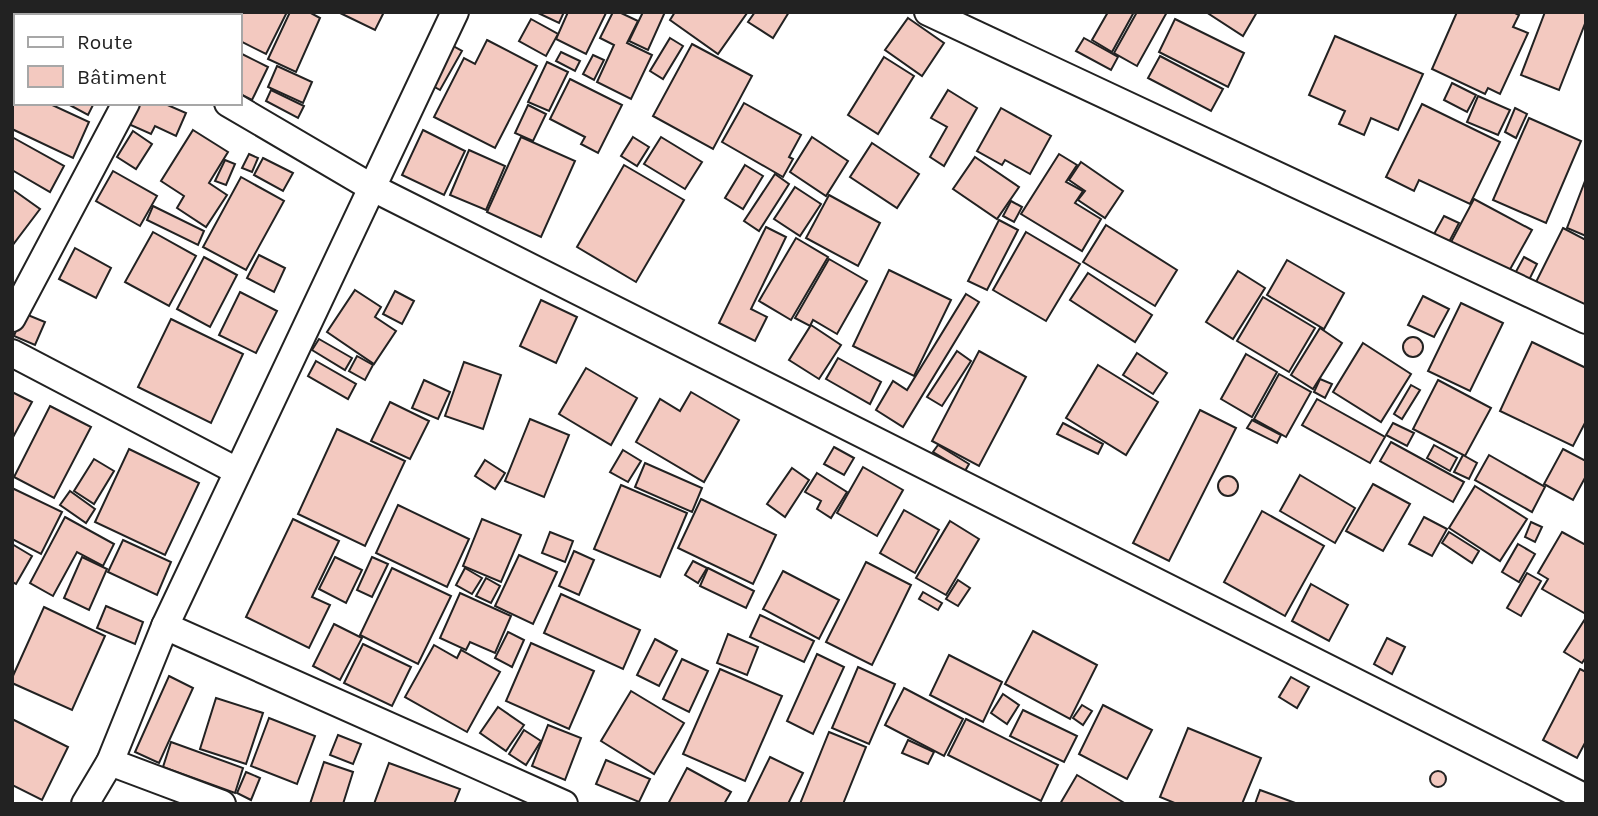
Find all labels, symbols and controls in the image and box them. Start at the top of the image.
legend [14,14,242,105]
text: Route [77,30,133,54]
text: Bâtiment [77,65,167,89]

